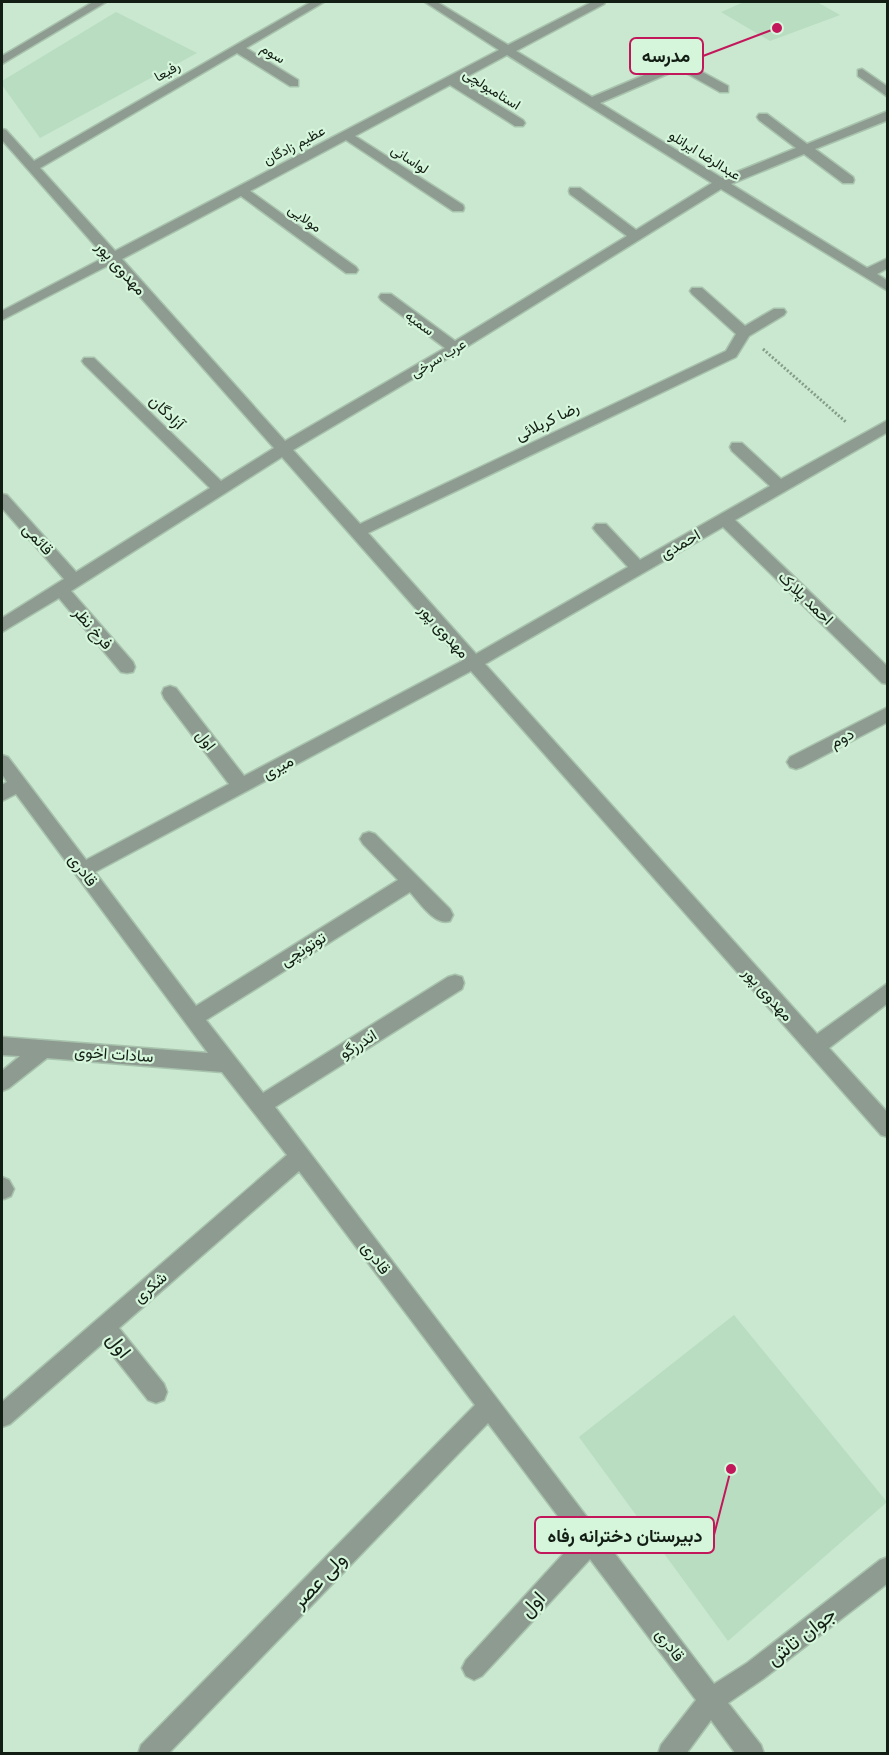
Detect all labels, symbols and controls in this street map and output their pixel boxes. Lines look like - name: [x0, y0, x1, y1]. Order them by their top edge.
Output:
- callout: مدرسه: [630, 38, 703, 74]
- street label: سوم: [257, 39, 289, 67]
- text: مدرسه: [642, 44, 691, 68]
- street label: رفیعا: [151, 56, 183, 86]
- street label: استامبولچی: [459, 64, 524, 115]
- street label: عظیم زادگان: [260, 121, 328, 169]
- street label: عبدالرضا ایرانلو: [666, 126, 744, 184]
- street label: لواسانی: [388, 140, 432, 178]
- street label: مولایی: [285, 200, 325, 236]
- street label: مهدوی پور: [90, 236, 151, 300]
- street label: سمیه: [402, 306, 438, 340]
- street label: عرب سرخی: [407, 334, 469, 382]
- street label: آزادگان: [145, 390, 190, 435]
- street label: رضا کربلائی: [512, 397, 582, 445]
- street label: قائمی: [18, 519, 58, 559]
- street label: احمدی: [656, 524, 704, 564]
- street label: احمد پلارک: [773, 566, 838, 630]
- street label: مهدوی پور: [413, 599, 474, 663]
- street label: فرخ نظر: [67, 601, 117, 654]
- street label: دوم: [826, 723, 858, 753]
- street label: اول: [191, 725, 221, 755]
- street label: میری: [259, 750, 297, 784]
- street label: قادرى: [64, 849, 102, 891]
- street label: توتونچی: [276, 927, 330, 972]
- street label: مهدوی پور: [737, 962, 798, 1026]
- street label: اندرزگو: [335, 1024, 381, 1064]
- street label: سادات اخوی: [74, 1041, 154, 1067]
- street label: قادرى: [357, 1237, 395, 1279]
- street label: شکری: [129, 1267, 171, 1307]
- street label: اول: [101, 1327, 137, 1363]
- callout: دبیرستان دخترانه رفاه: [535, 1517, 714, 1553]
- text: دبیرستان دخترانه رفاه: [547, 1524, 703, 1548]
- street label: ولی عصر: [285, 1546, 352, 1614]
- street label: اول: [514, 1586, 550, 1622]
- street label: جوان تاش: [761, 1601, 841, 1671]
- street label: قادرى: [651, 1624, 689, 1666]

